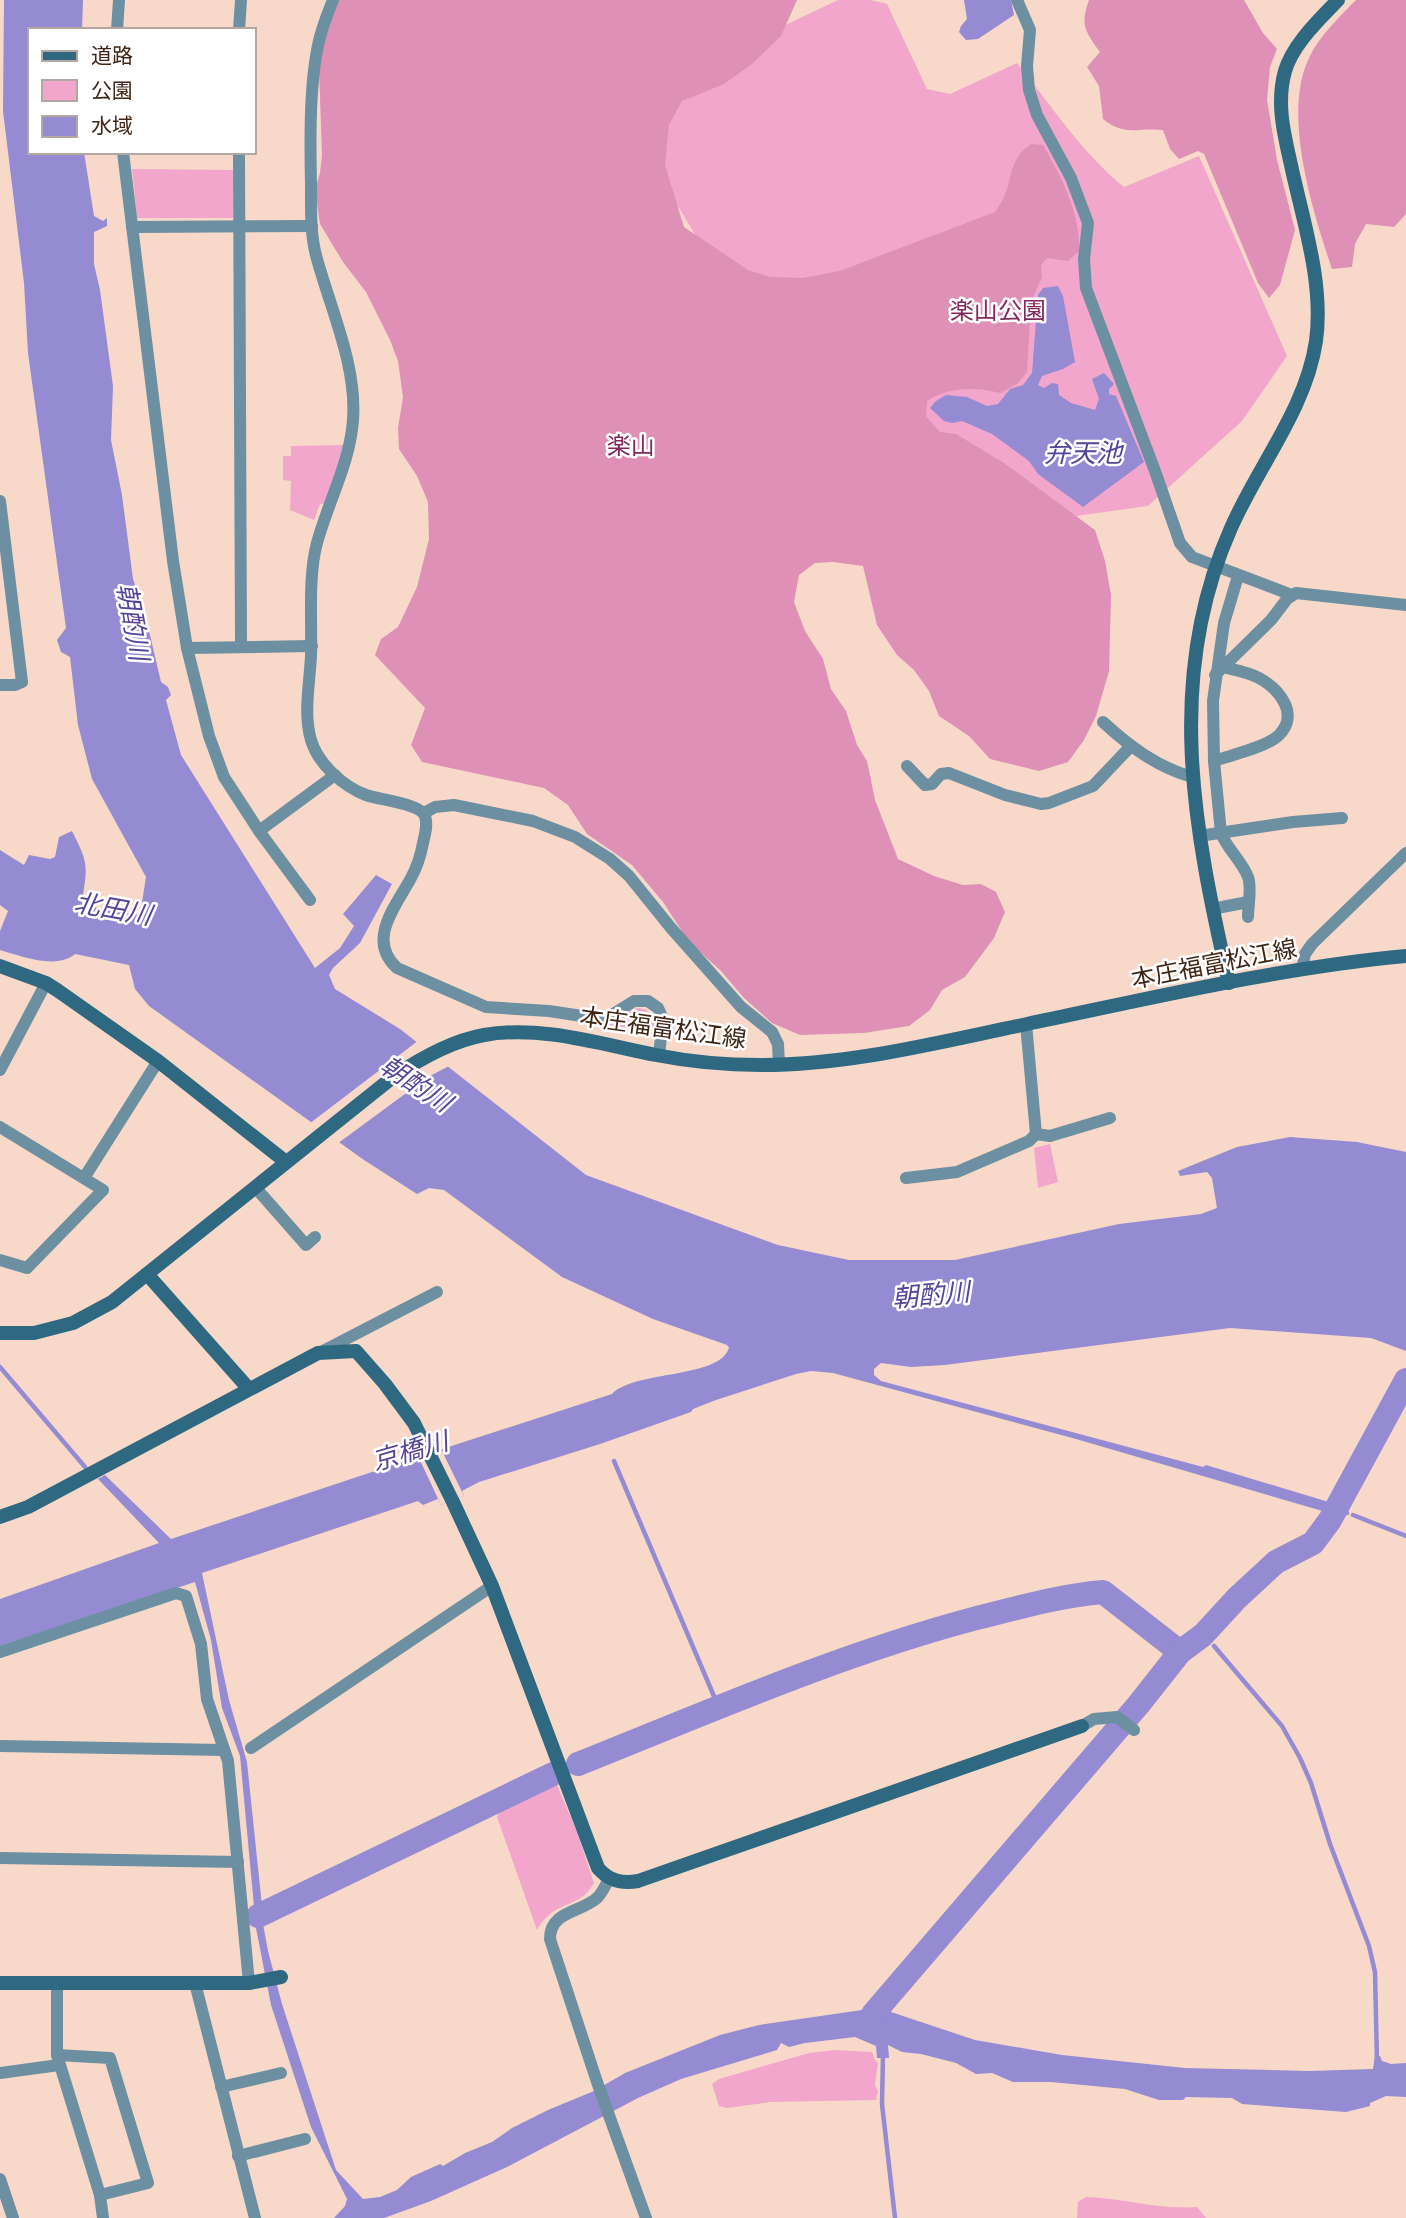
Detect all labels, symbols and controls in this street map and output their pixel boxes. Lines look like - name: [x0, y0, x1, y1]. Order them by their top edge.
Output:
- legend: [28, 28, 256, 154]
- text: 道路: [91, 43, 133, 68]
- text: 公園: [91, 78, 133, 103]
- text: 水域: [91, 113, 133, 138]
- park label: 楽山公園: [950, 296, 1046, 325]
- park label: 楽山: [607, 431, 655, 460]
- water label: 弁天池: [1044, 437, 1125, 468]
- water label: 朝酌川: [111, 581, 156, 666]
- water label: 北田川: [72, 886, 157, 931]
- street label: 本庄福富松江線: [1129, 933, 1299, 994]
- street label: 本庄福富松江線: [578, 1001, 748, 1054]
- water label: 朝酌川: [375, 1049, 460, 1119]
- water label: 朝酌川: [891, 1275, 974, 1313]
- water label: 京橋川: [368, 1424, 455, 1476]

